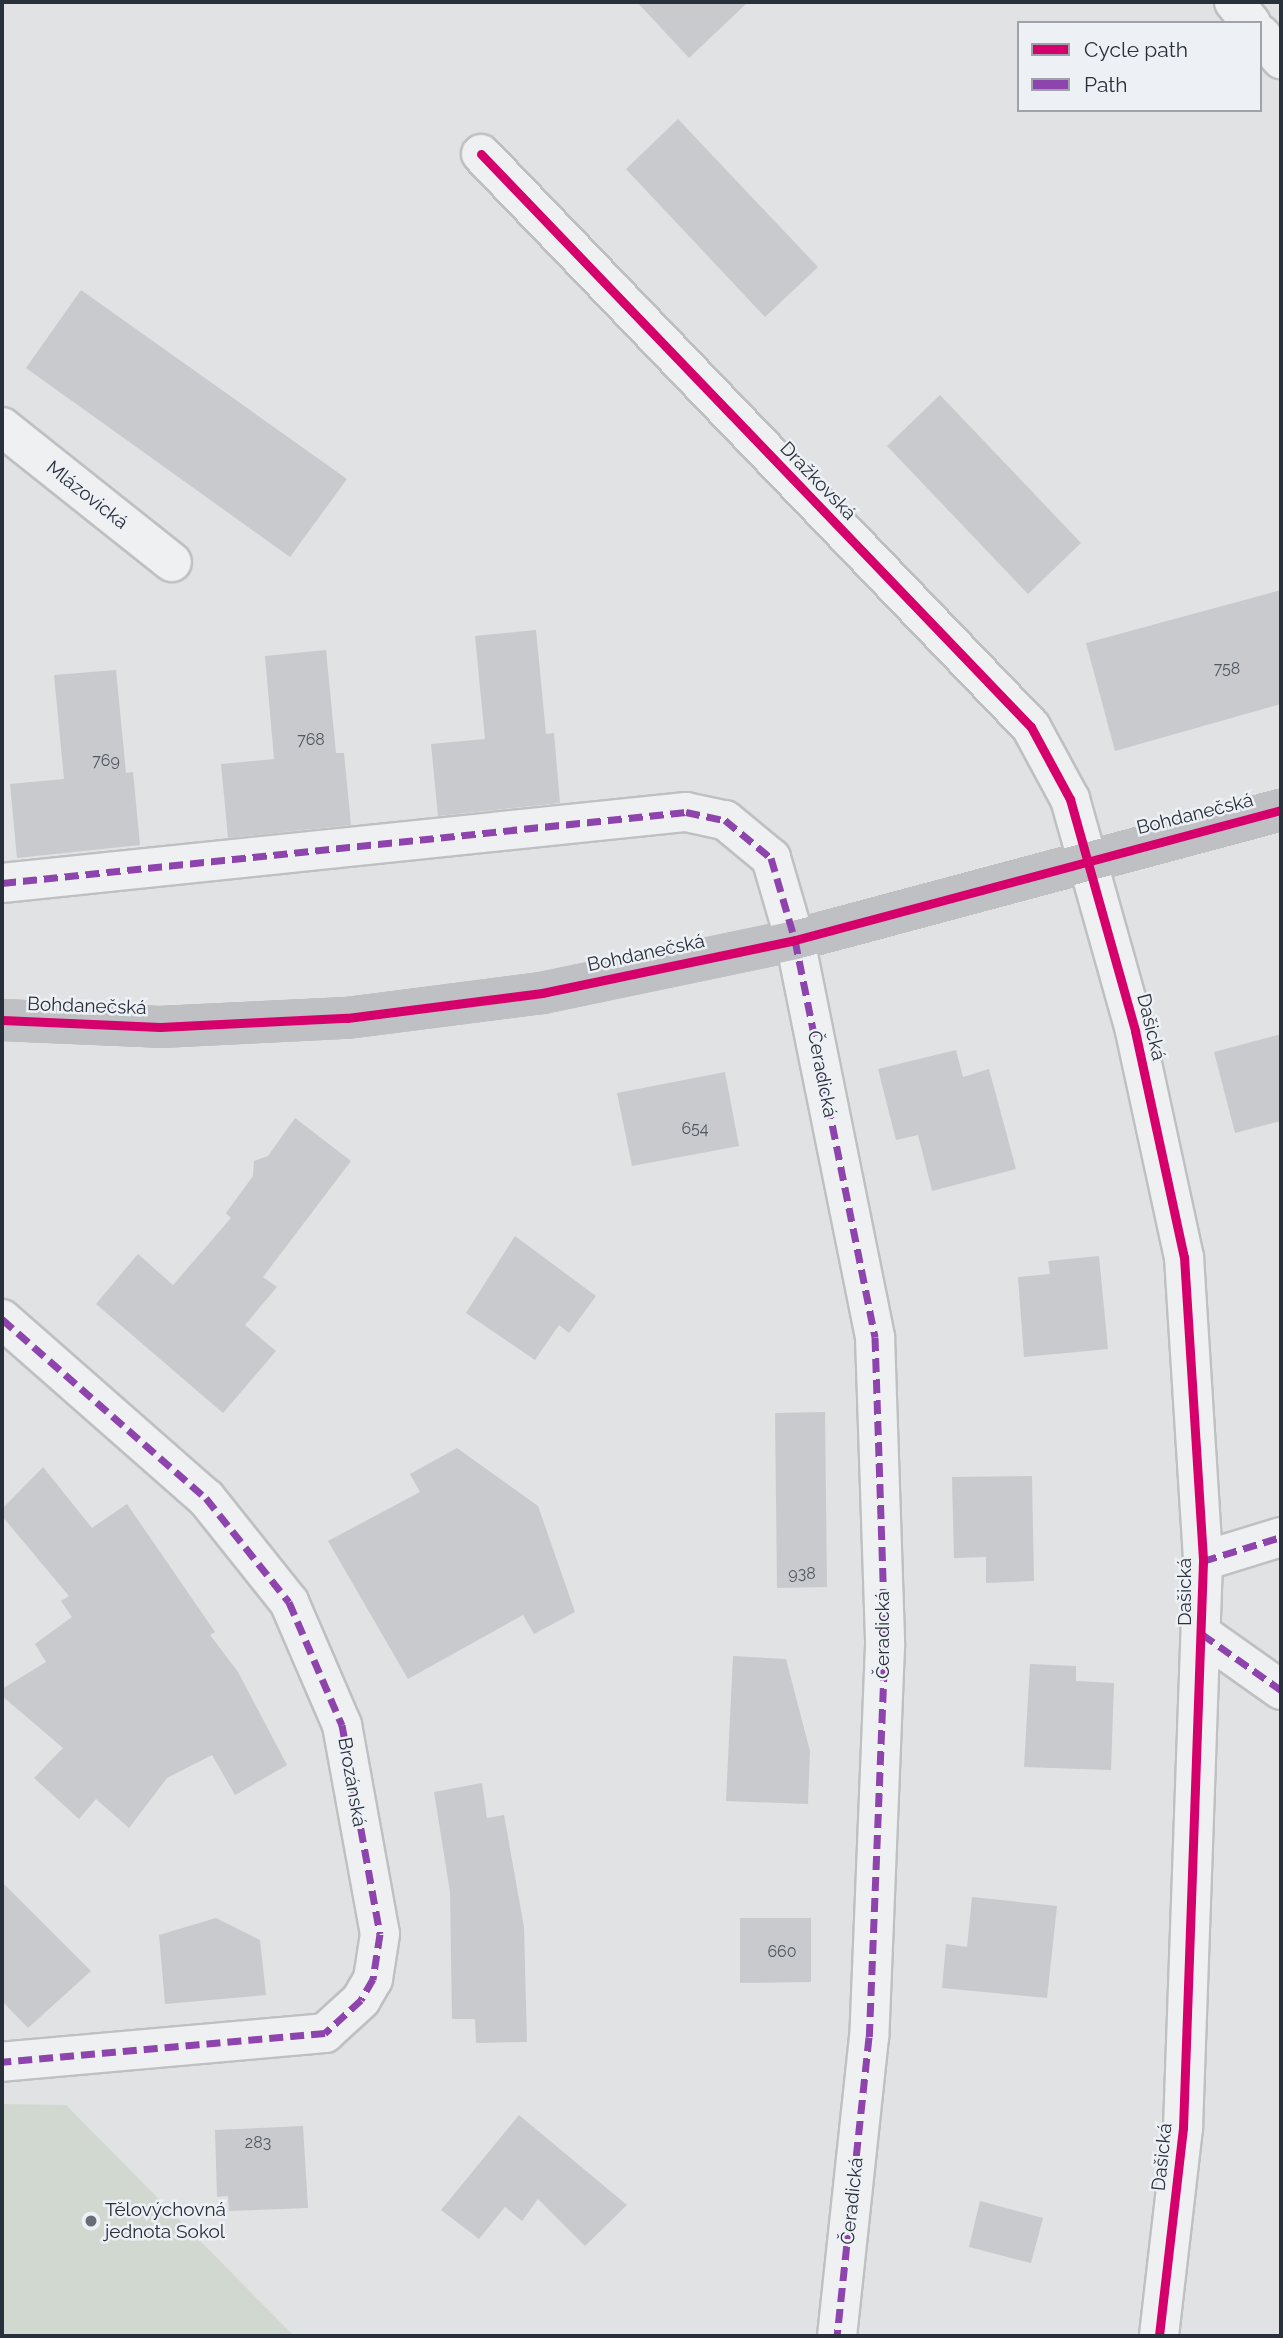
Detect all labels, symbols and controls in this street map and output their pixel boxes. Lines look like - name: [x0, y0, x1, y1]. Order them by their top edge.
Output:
- legend: [1017, 21, 1262, 112]
- text: Cycle path: [1084, 37, 1188, 62]
- text: Path: [1084, 72, 1128, 97]
- street label: Dražkovská: [775, 437, 861, 525]
- street label: Mlázovická: [42, 456, 132, 534]
- house number: 758: [1214, 659, 1240, 679]
- house number: 768: [297, 730, 325, 750]
- house number: 769: [92, 751, 120, 771]
- street label: Bohdanečská: [1134, 788, 1256, 840]
- street label: Bohdanečská: [585, 929, 707, 977]
- street label: Dašická: [1132, 991, 1170, 1063]
- street label: Bohdanečská: [27, 993, 147, 1019]
- street label: Čeradická: [802, 1029, 842, 1119]
- house number: 654: [681, 1119, 709, 1139]
- street label: Dašická: [1174, 1558, 1196, 1626]
- house number: 938: [788, 1564, 816, 1584]
- street label: Čeradická: [872, 1591, 894, 1679]
- street label: Brozánská: [333, 1735, 371, 1829]
- house number: 660: [767, 1942, 797, 1962]
- street label: Dašická: [1147, 2122, 1177, 2192]
- house number: 283: [245, 2133, 271, 2153]
- street label: Čeradická: [836, 2156, 868, 2246]
- place label: Tělovýchovná jednota Sokol: [105, 2199, 226, 2243]
- marker: Tělovýchovná jednota Sokol: [83, 2213, 99, 2229]

